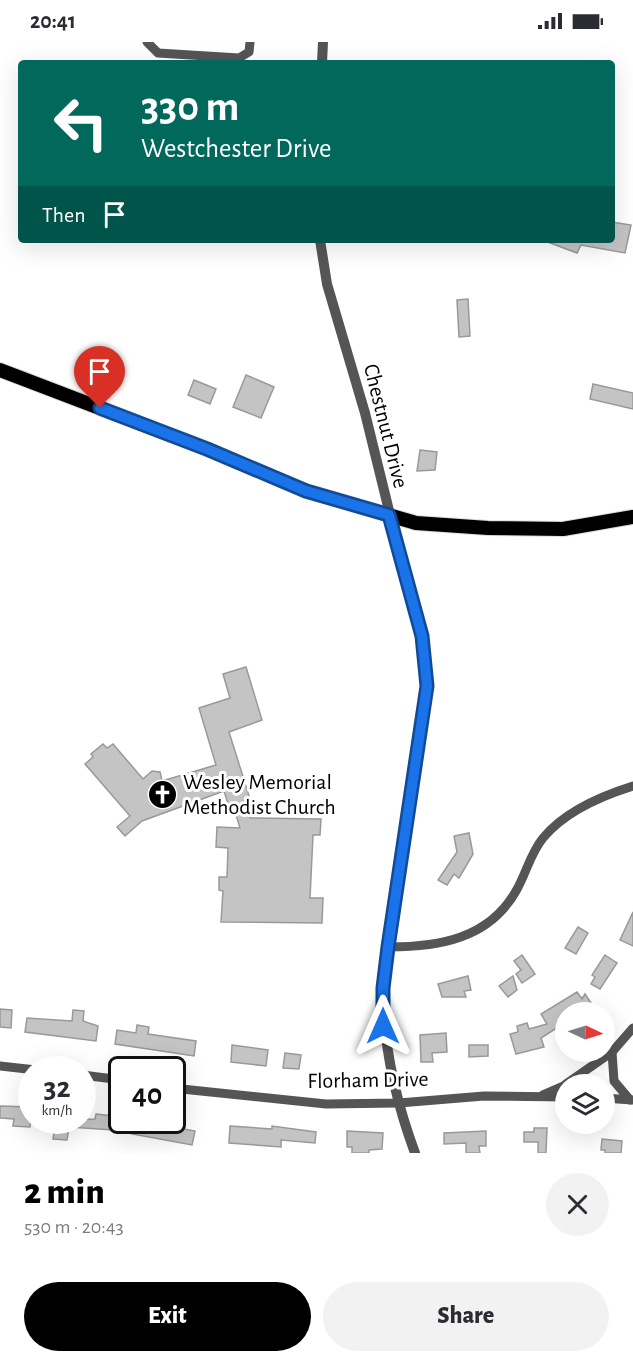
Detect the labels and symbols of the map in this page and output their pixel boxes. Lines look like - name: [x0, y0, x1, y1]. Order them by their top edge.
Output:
- pin: [74, 346, 125, 408]
- street label: Chestnut Drive: [360, 362, 412, 490]
- place label: Wesley Memorial Methodist Church: [183, 771, 336, 818]
- church icon: Wesley Memorial Methodist Church: [146, 779, 178, 811]
- position arrow: [351, 994, 415, 1058]
- north arrow: [555, 1002, 615, 1062]
- speed limit sign: 40: [108, 1056, 186, 1134]
- street label: Florham Drive: [307, 1068, 429, 1092]

